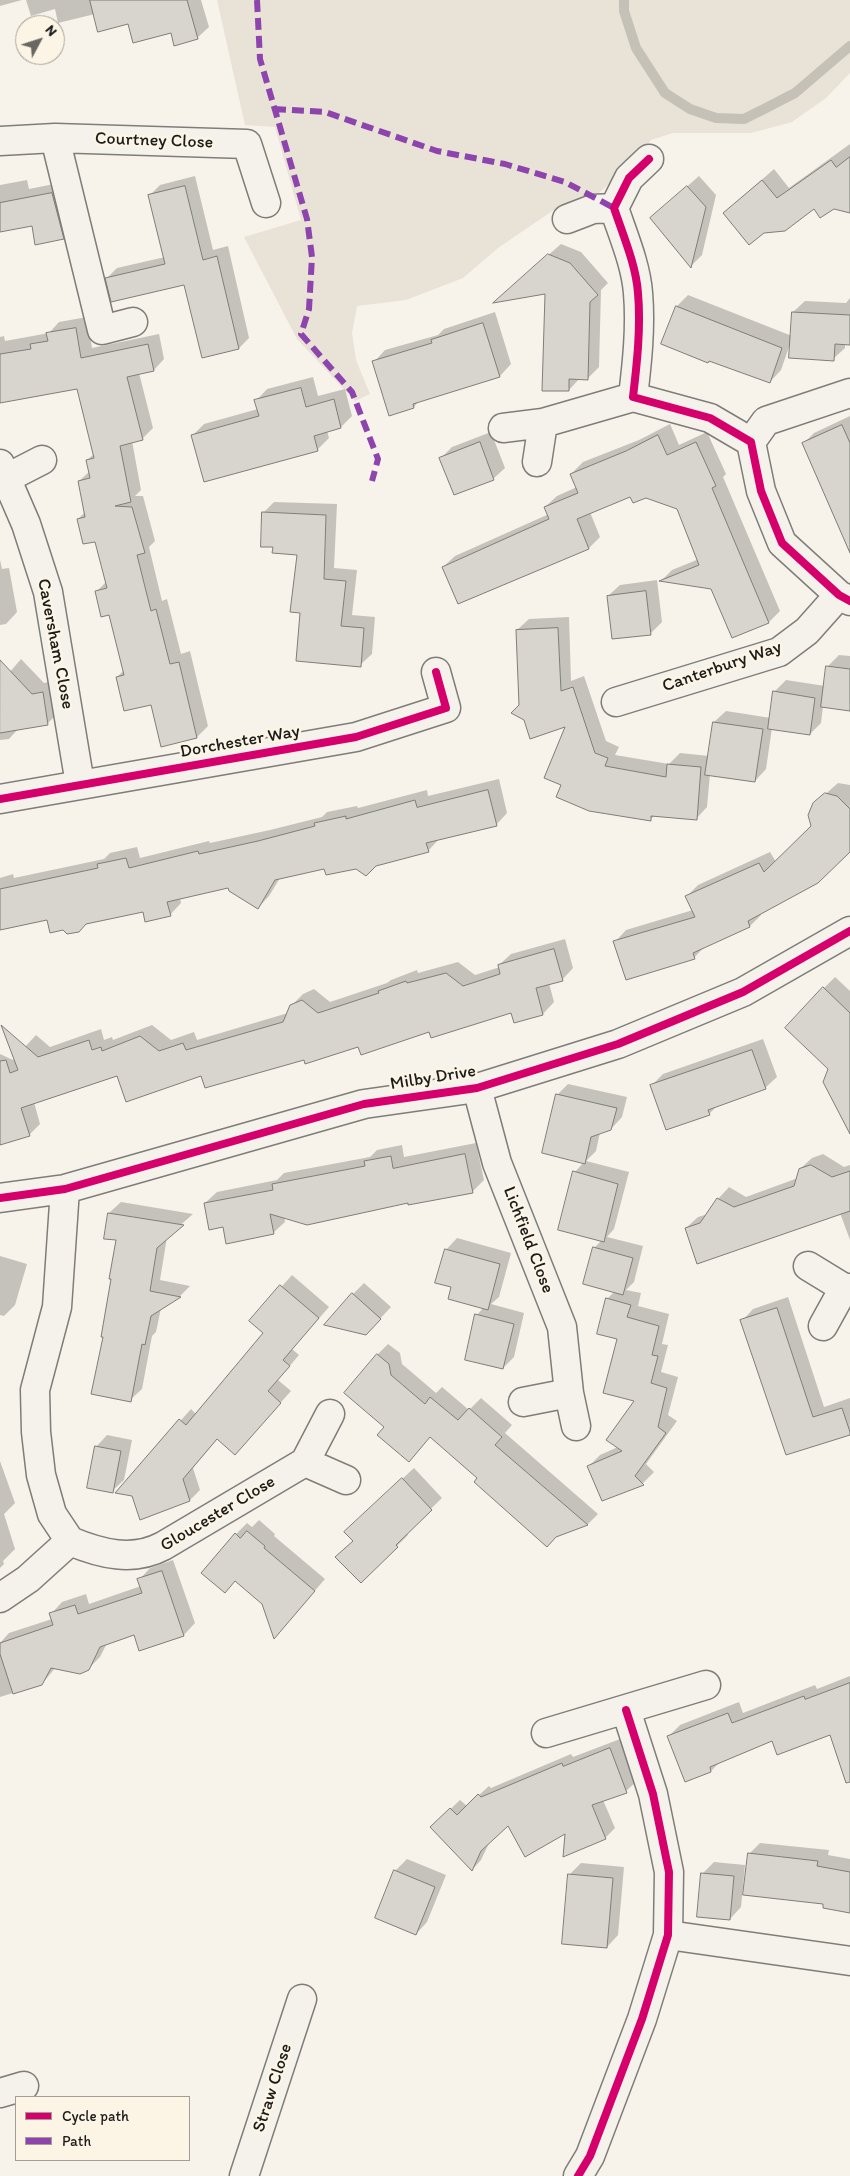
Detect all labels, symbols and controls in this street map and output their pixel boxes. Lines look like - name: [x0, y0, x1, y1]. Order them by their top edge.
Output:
- north arrow: [15, 15, 65, 65]
- text: N: [42, 22, 61, 40]
- street label: Courtney Close: [95, 128, 213, 154]
- street label: Caversham Close: [32, 577, 78, 711]
- street label: Canterbury Way: [660, 636, 784, 698]
- street label: Dorchester Way: [178, 721, 302, 763]
- street label: Milby Drive: [389, 1061, 477, 1095]
- street label: Lichfield Close: [498, 1183, 558, 1297]
- street label: Gloucester Close: [157, 1471, 279, 1557]
- street label: Straw Close: [249, 2041, 297, 2135]
- legend: [15, 2096, 190, 2161]
- text: Cycle path: [62, 2107, 129, 2125]
- text: Path: [62, 2132, 91, 2150]

